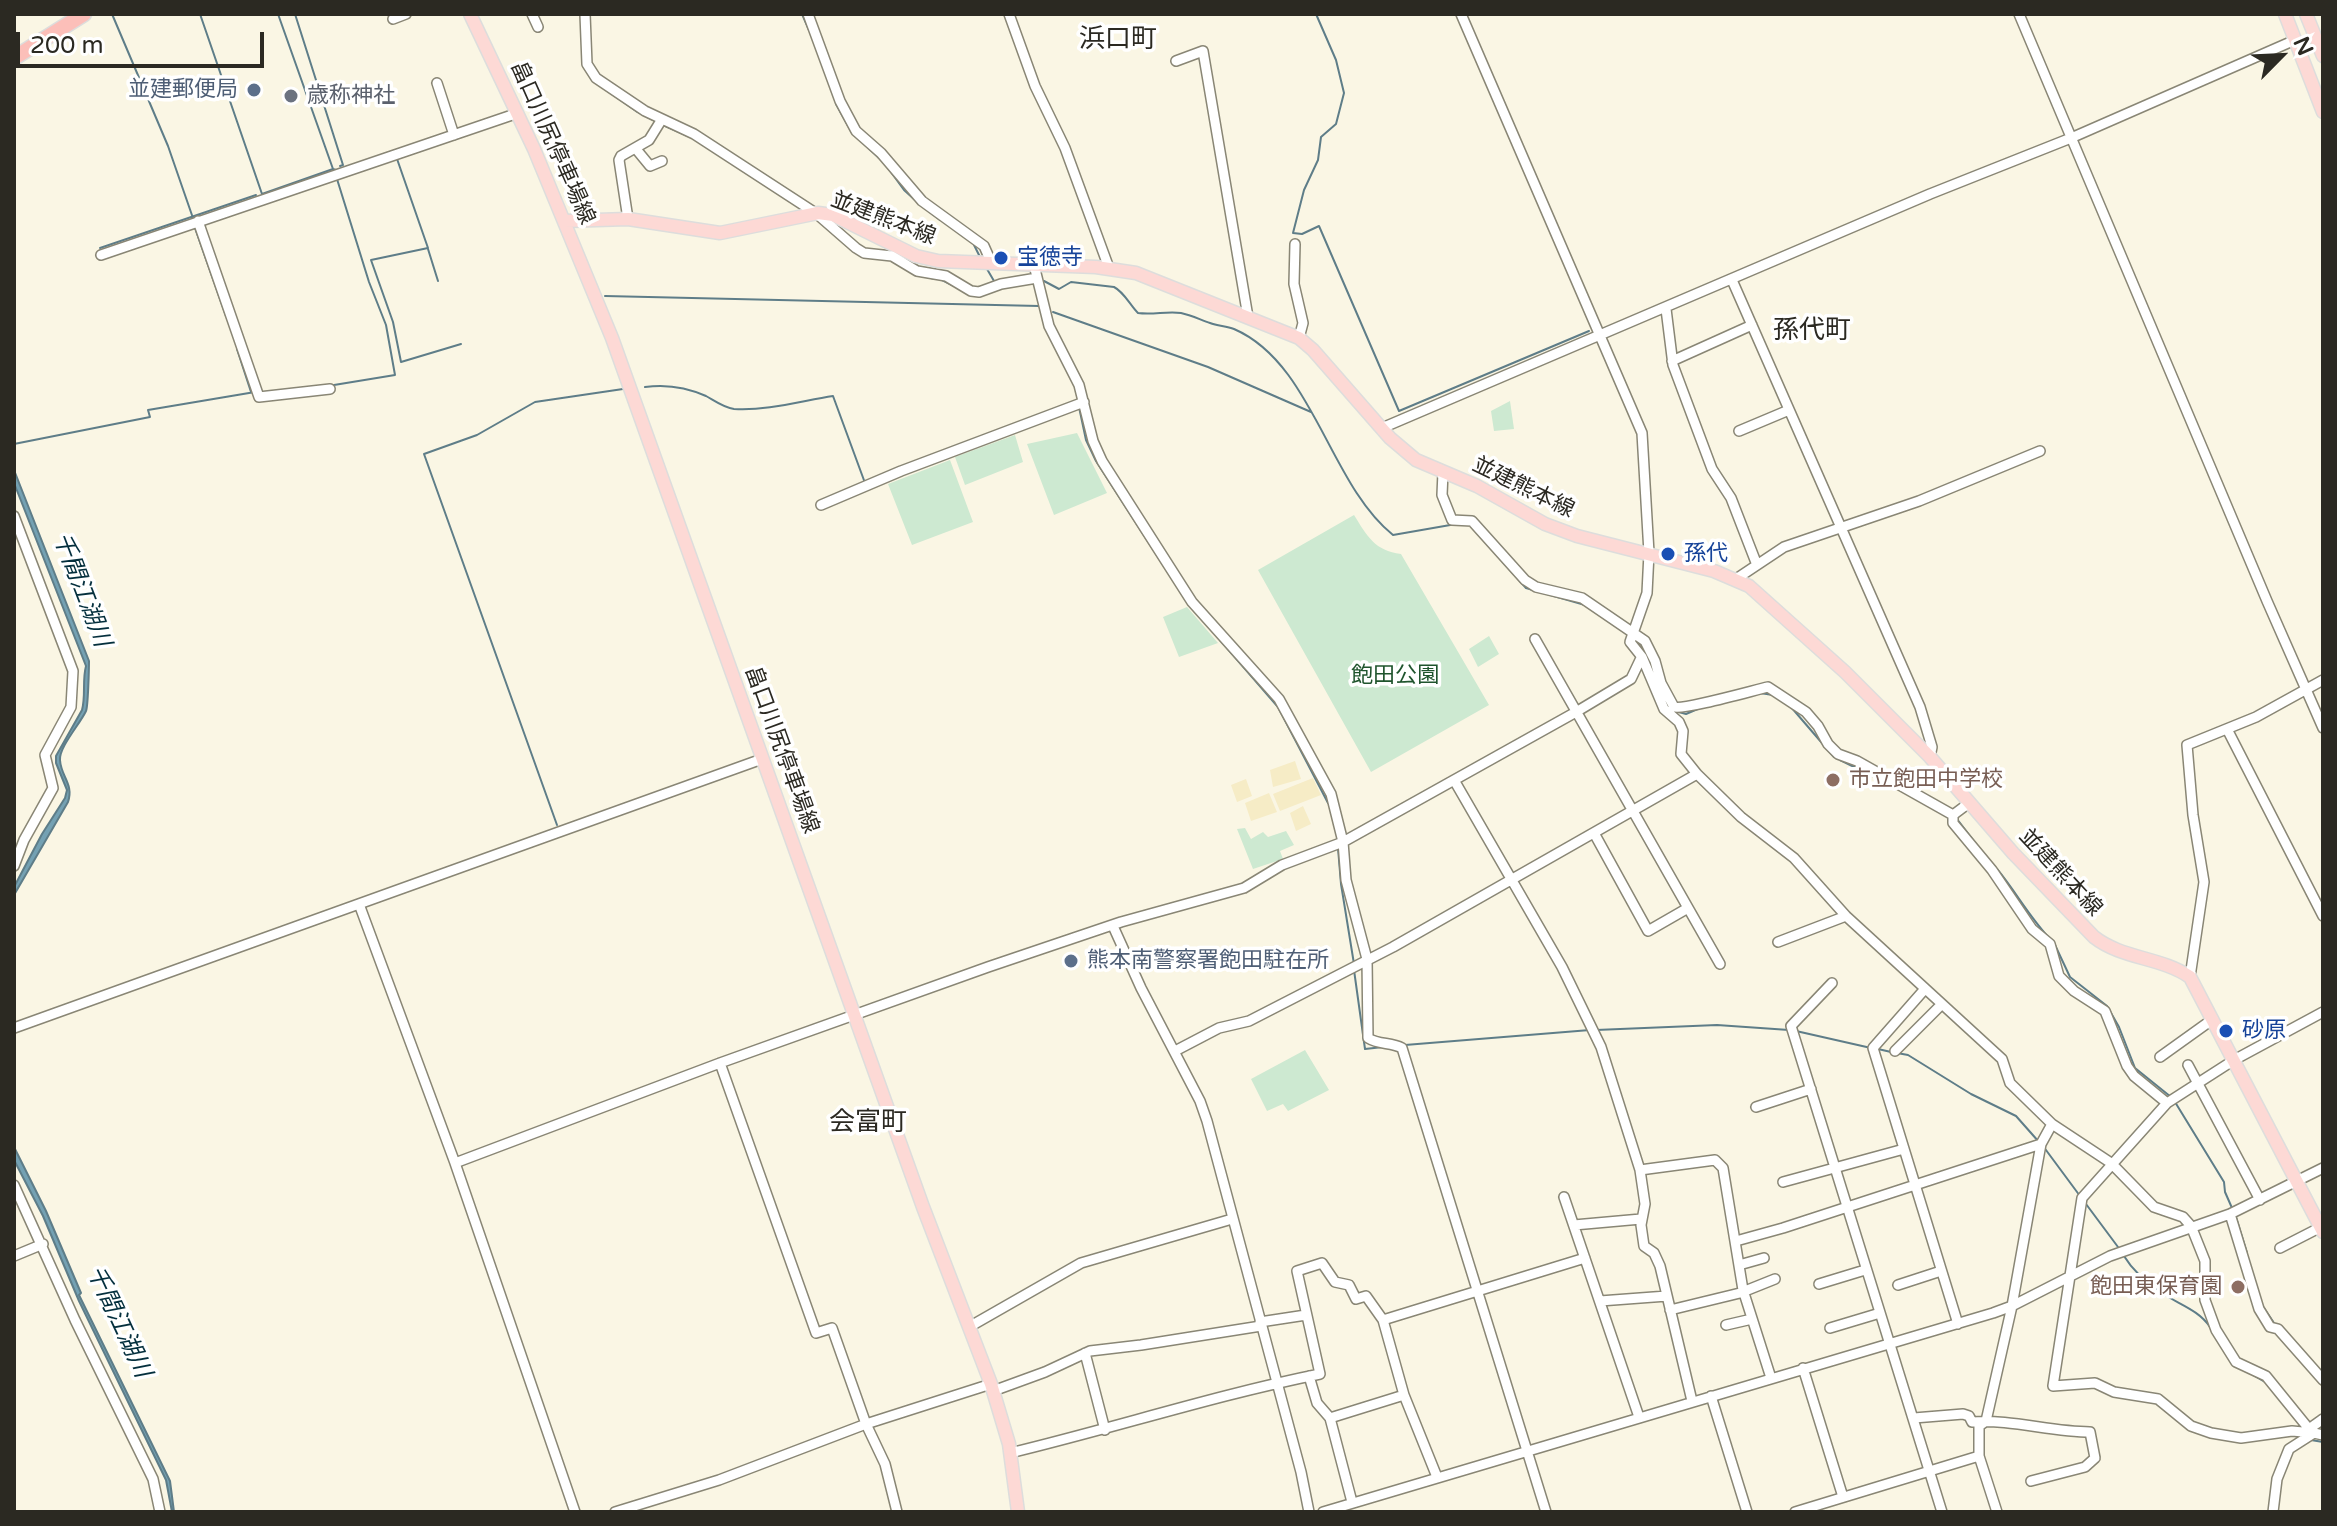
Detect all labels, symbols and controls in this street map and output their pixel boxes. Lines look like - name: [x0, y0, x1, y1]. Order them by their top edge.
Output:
- scale bar: [20, 16, 268, 66]
- north arrow: [2241, 16, 2321, 96]
- district label: 浜口町: [1079, 24, 1157, 56]
- text: 200 m: [30, 31, 104, 60]
- text: N: [2287, 33, 2318, 60]
- street label: 畠口川尻停車場線: [504, 57, 600, 229]
- place label: 並建郵便局: [128, 77, 238, 103]
- marker: 並建郵便局: [245, 81, 263, 99]
- place label: 歳称神社: [307, 83, 395, 109]
- marker: 歳称神社: [282, 87, 300, 105]
- street label: 並建熊本線: [827, 187, 939, 251]
- place label: 宝徳寺: [1017, 245, 1083, 271]
- marker: 宝徳寺: [992, 249, 1010, 267]
- district label: 孫代町: [1773, 315, 1851, 347]
- street label: 並建熊本線: [1468, 452, 1578, 524]
- water label: 千間江湖川: [46, 529, 116, 651]
- place label: 孫代: [1684, 541, 1728, 567]
- marker: 孫代: [1659, 545, 1677, 563]
- street label: 畠口川尻停車場線: [738, 663, 824, 837]
- park label: 飽田公園: [1351, 663, 1439, 689]
- place label: 市立飽田中学校: [1849, 767, 2003, 793]
- marker: 市立飽田中学校: [1824, 771, 1842, 789]
- street label: 並建熊本線: [2013, 824, 2107, 922]
- place label: 熊本南警察署飽田駐在所: [1087, 948, 1329, 974]
- marker: 熊本南警察署飽田駐在所: [1062, 952, 1080, 970]
- place label: 砂原: [2242, 1018, 2286, 1044]
- marker: 砂原: [2217, 1022, 2235, 1040]
- district label: 会富町: [829, 1107, 907, 1139]
- water label: 千間江湖川: [80, 1262, 156, 1382]
- place label: 飽田東保育園: [2090, 1274, 2222, 1300]
- marker: 飽田東保育園: [2229, 1278, 2247, 1296]

